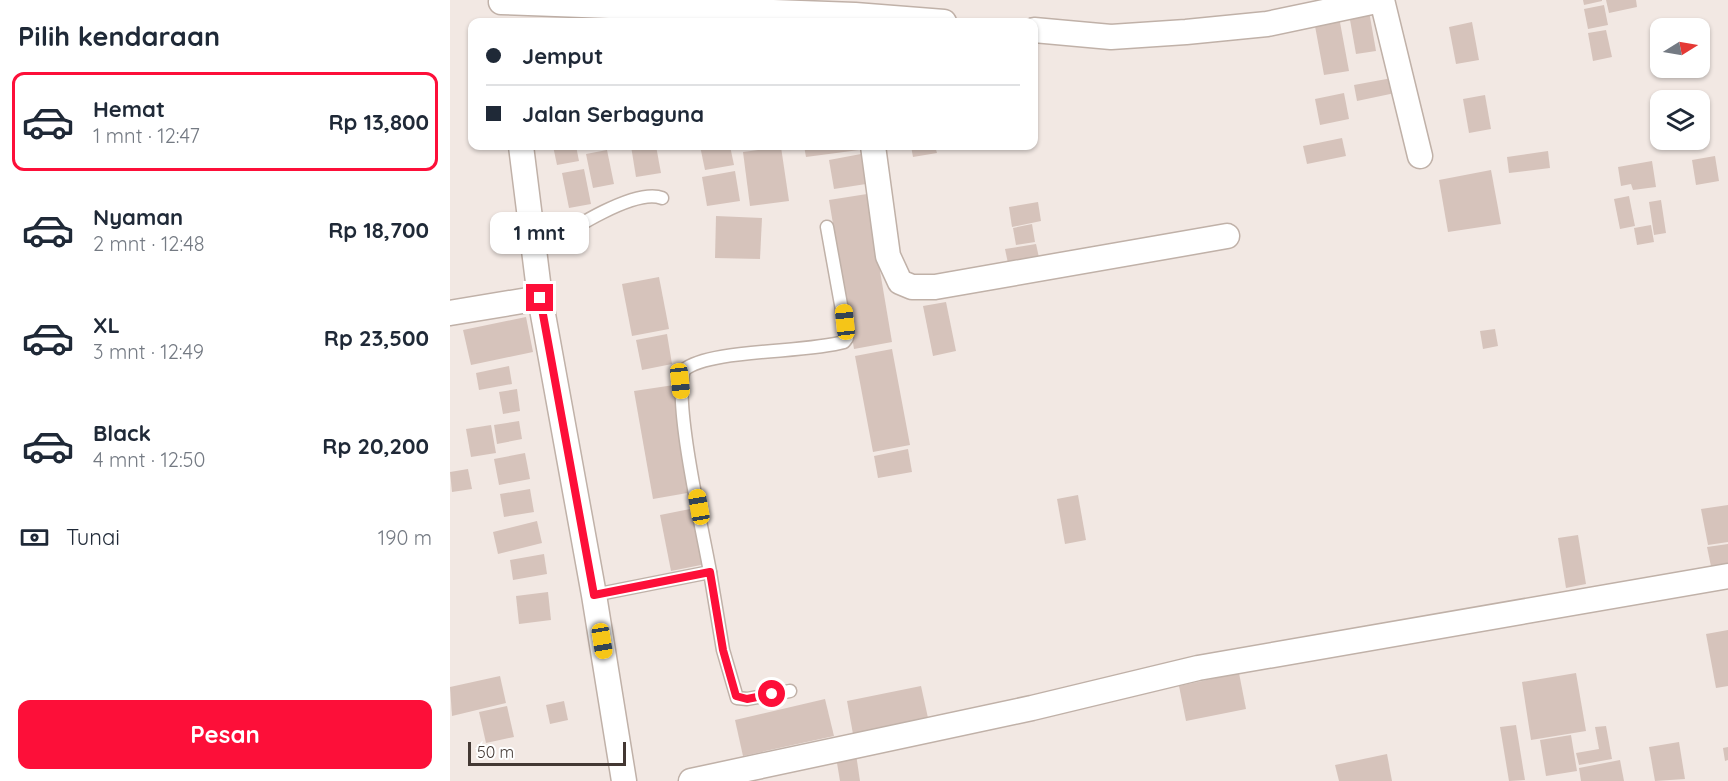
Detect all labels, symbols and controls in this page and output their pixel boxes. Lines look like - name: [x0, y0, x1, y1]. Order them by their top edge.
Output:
- north arrow: [1650, 18, 1710, 78]
- map controls: [1650, 18, 1710, 150]
- text: Pilih kendaraan: [18, 19, 220, 53]
- text: Jemput: [522, 42, 603, 70]
- button: layers: [1650, 90, 1710, 150]
- icon: car: [21, 95, 75, 149]
- text: Hemat: [93, 95, 165, 123]
- text: Jalan Serbaguna: [522, 100, 704, 128]
- text: Rp 13,800: [328, 108, 429, 136]
- text: 1 mnt · 12:47: [93, 123, 200, 148]
- icon: car: [21, 203, 75, 257]
- text: Nyaman: [93, 203, 183, 231]
- callout: 1 mnt: [490, 211, 590, 253]
- text: Rp 18,700: [328, 216, 429, 244]
- text: 1 mnt: [514, 220, 565, 245]
- text: 2 mnt · 12:48: [93, 231, 205, 256]
- route end: [526, 284, 553, 311]
- car: [834, 303, 856, 341]
- icon: car: [21, 311, 75, 365]
- text: XL: [93, 311, 120, 339]
- text: Rp 23,500: [324, 324, 429, 352]
- text: 3 mnt · 12:49: [93, 339, 204, 364]
- car: [669, 362, 691, 400]
- icon: car: [21, 419, 75, 473]
- text: Black: [93, 419, 151, 447]
- text: Rp 20,200: [322, 432, 429, 460]
- text: 4 mnt · 12:50: [93, 447, 205, 472]
- car: [687, 488, 711, 526]
- icon: cash: [18, 521, 51, 554]
- text: Tunai: [66, 523, 120, 551]
- text: 190 m: [378, 525, 432, 550]
- car: [590, 622, 614, 660]
- route start: [758, 680, 785, 707]
- button: Pesan: [18, 700, 432, 769]
- scale bar: [468, 739, 626, 766]
- text: 50 m: [477, 742, 514, 762]

